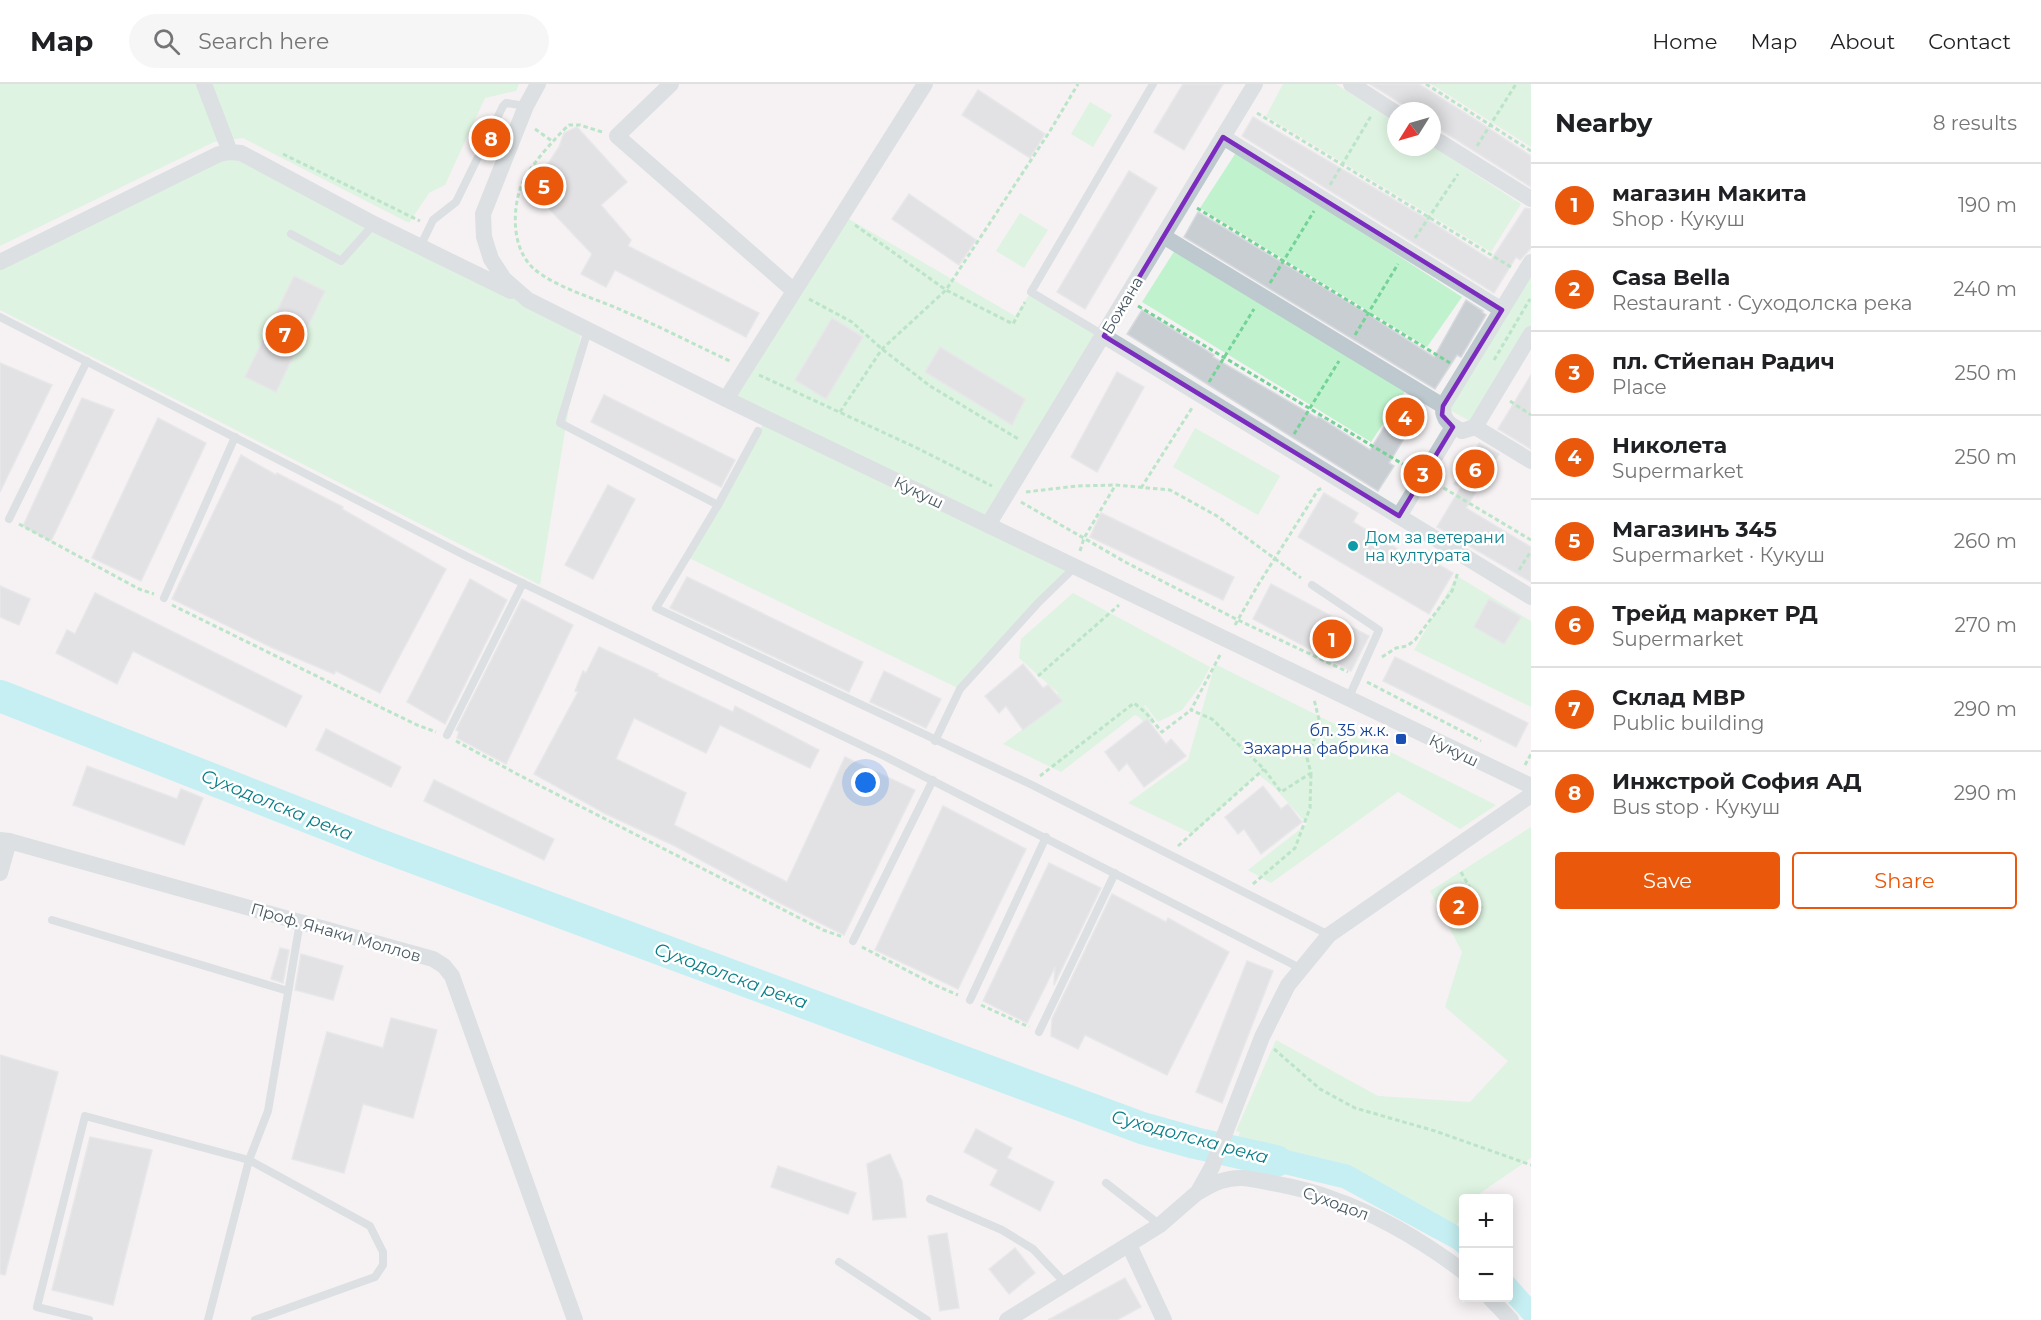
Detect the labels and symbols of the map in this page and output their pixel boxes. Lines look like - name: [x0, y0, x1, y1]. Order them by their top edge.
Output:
- north arrow: [1387, 102, 1441, 156]
- pin: 8: [472, 116, 510, 160]
- pin: 5: [524, 164, 564, 208]
- street label: Божана: [1098, 273, 1147, 338]
- pin: 7: [266, 312, 304, 356]
- pin: 4: [1386, 394, 1424, 440]
- pin: 6: [1456, 446, 1494, 492]
- pin: 3: [1404, 452, 1442, 496]
- street label: Кукуш: [891, 472, 947, 512]
- place label: Дом за ветерани на културата: [1365, 528, 1505, 565]
- marker: Дом за ветерани на културата: [1346, 539, 1360, 553]
- pin: 1: [1312, 616, 1352, 662]
- place label: бл. 35 ж.к. Захарна фабрика: [1244, 721, 1389, 758]
- street label: Кукуш: [1426, 730, 1482, 770]
- marker: бл. 35 ж.к. Захарна фабрика: [1394, 732, 1408, 746]
- water label: Суходолска река: [198, 765, 356, 845]
- your location: [851, 768, 880, 797]
- pin: 2: [1440, 884, 1478, 928]
- street label: Проф. Янаки Моллов: [249, 899, 423, 966]
- water label: Суходолска река: [651, 938, 811, 1014]
- water label: Суходолска река: [1109, 1105, 1271, 1169]
- street label: Суходол: [1300, 1183, 1371, 1224]

